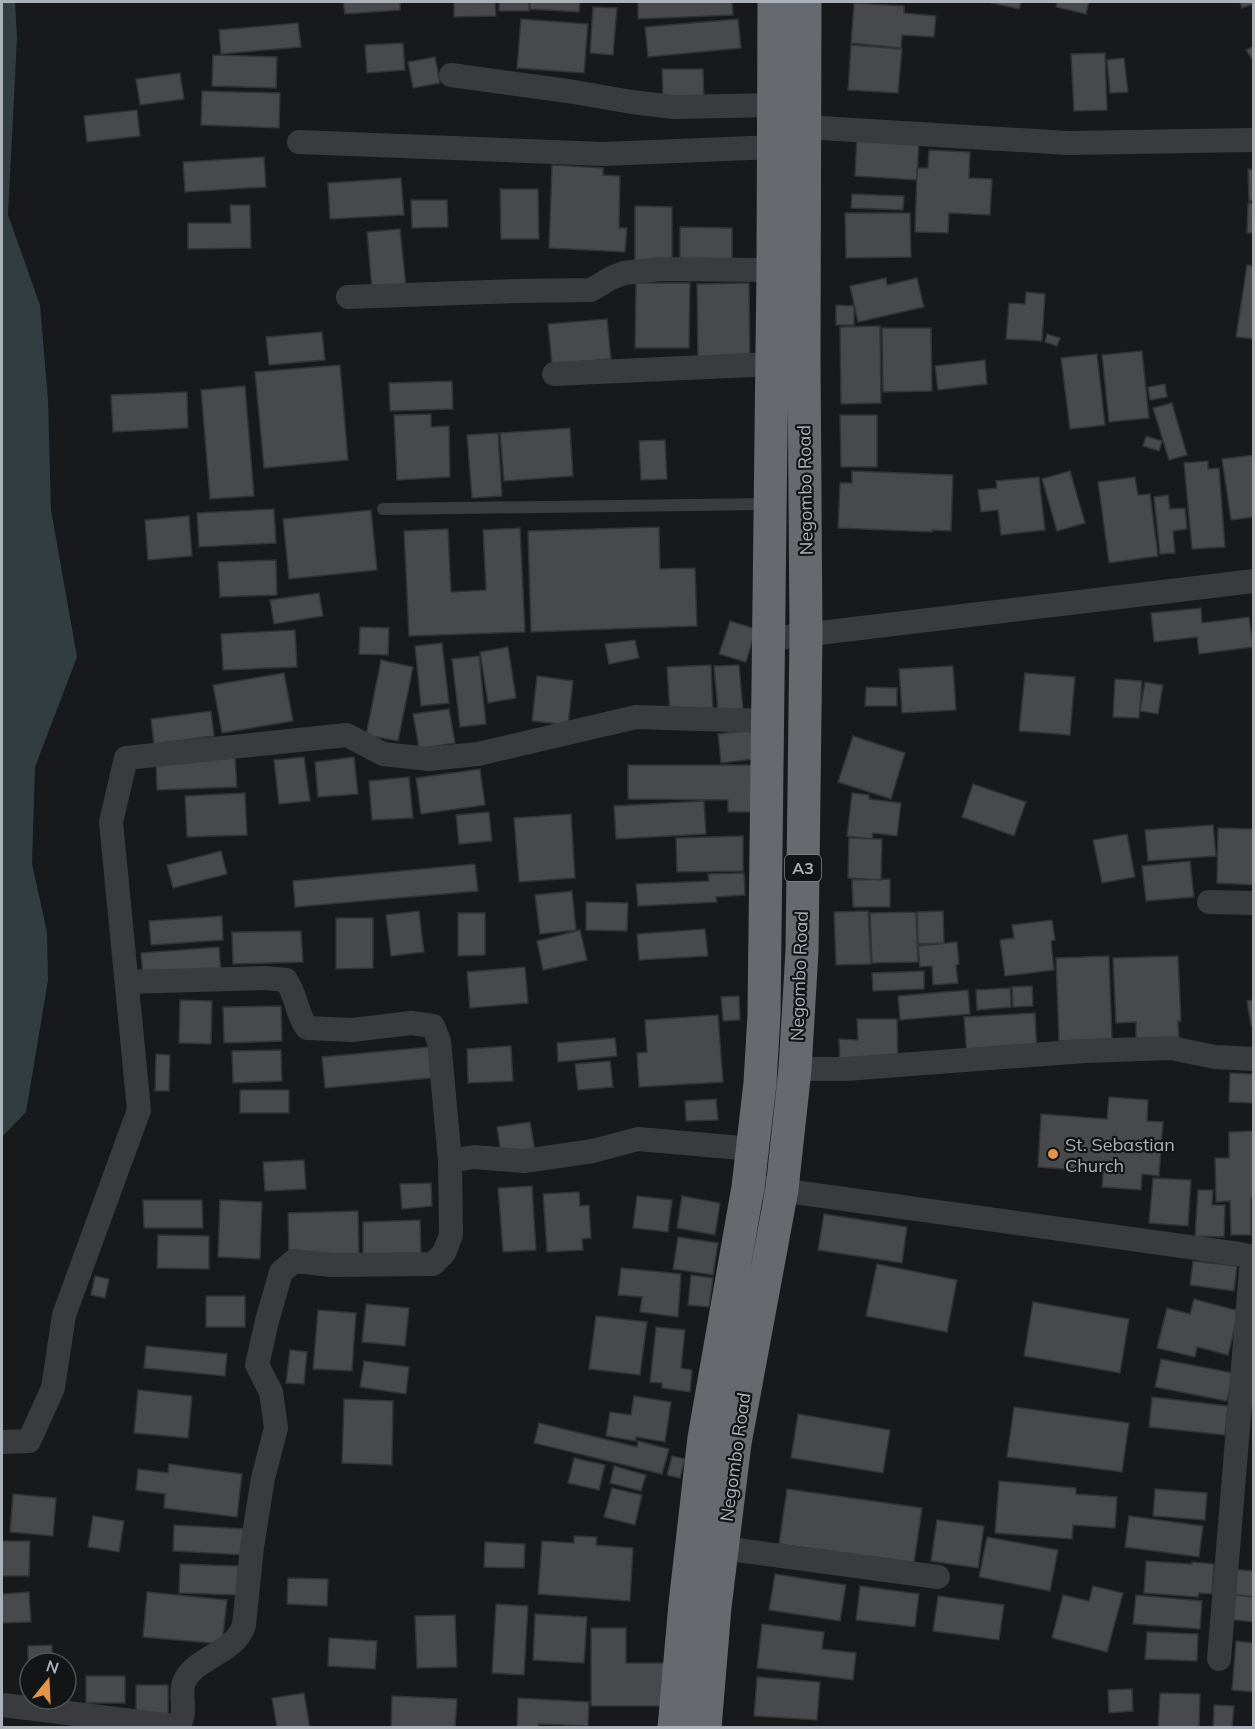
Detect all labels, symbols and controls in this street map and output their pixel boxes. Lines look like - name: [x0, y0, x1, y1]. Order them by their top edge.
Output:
- street label: Negombo Road: [792, 425, 818, 555]
- road number: A3: [785, 855, 821, 881]
- street label: Negombo Road: [785, 911, 813, 1041]
- place label: St. Sebastian Church: [1065, 1133, 1175, 1177]
- marker: St. Sebastian Church: [1046, 1147, 1060, 1161]
- street label: Negombo Road: [715, 1391, 755, 1523]
- north arrow: [18, 1651, 78, 1711]
- text: N: [44, 1655, 61, 1678]

